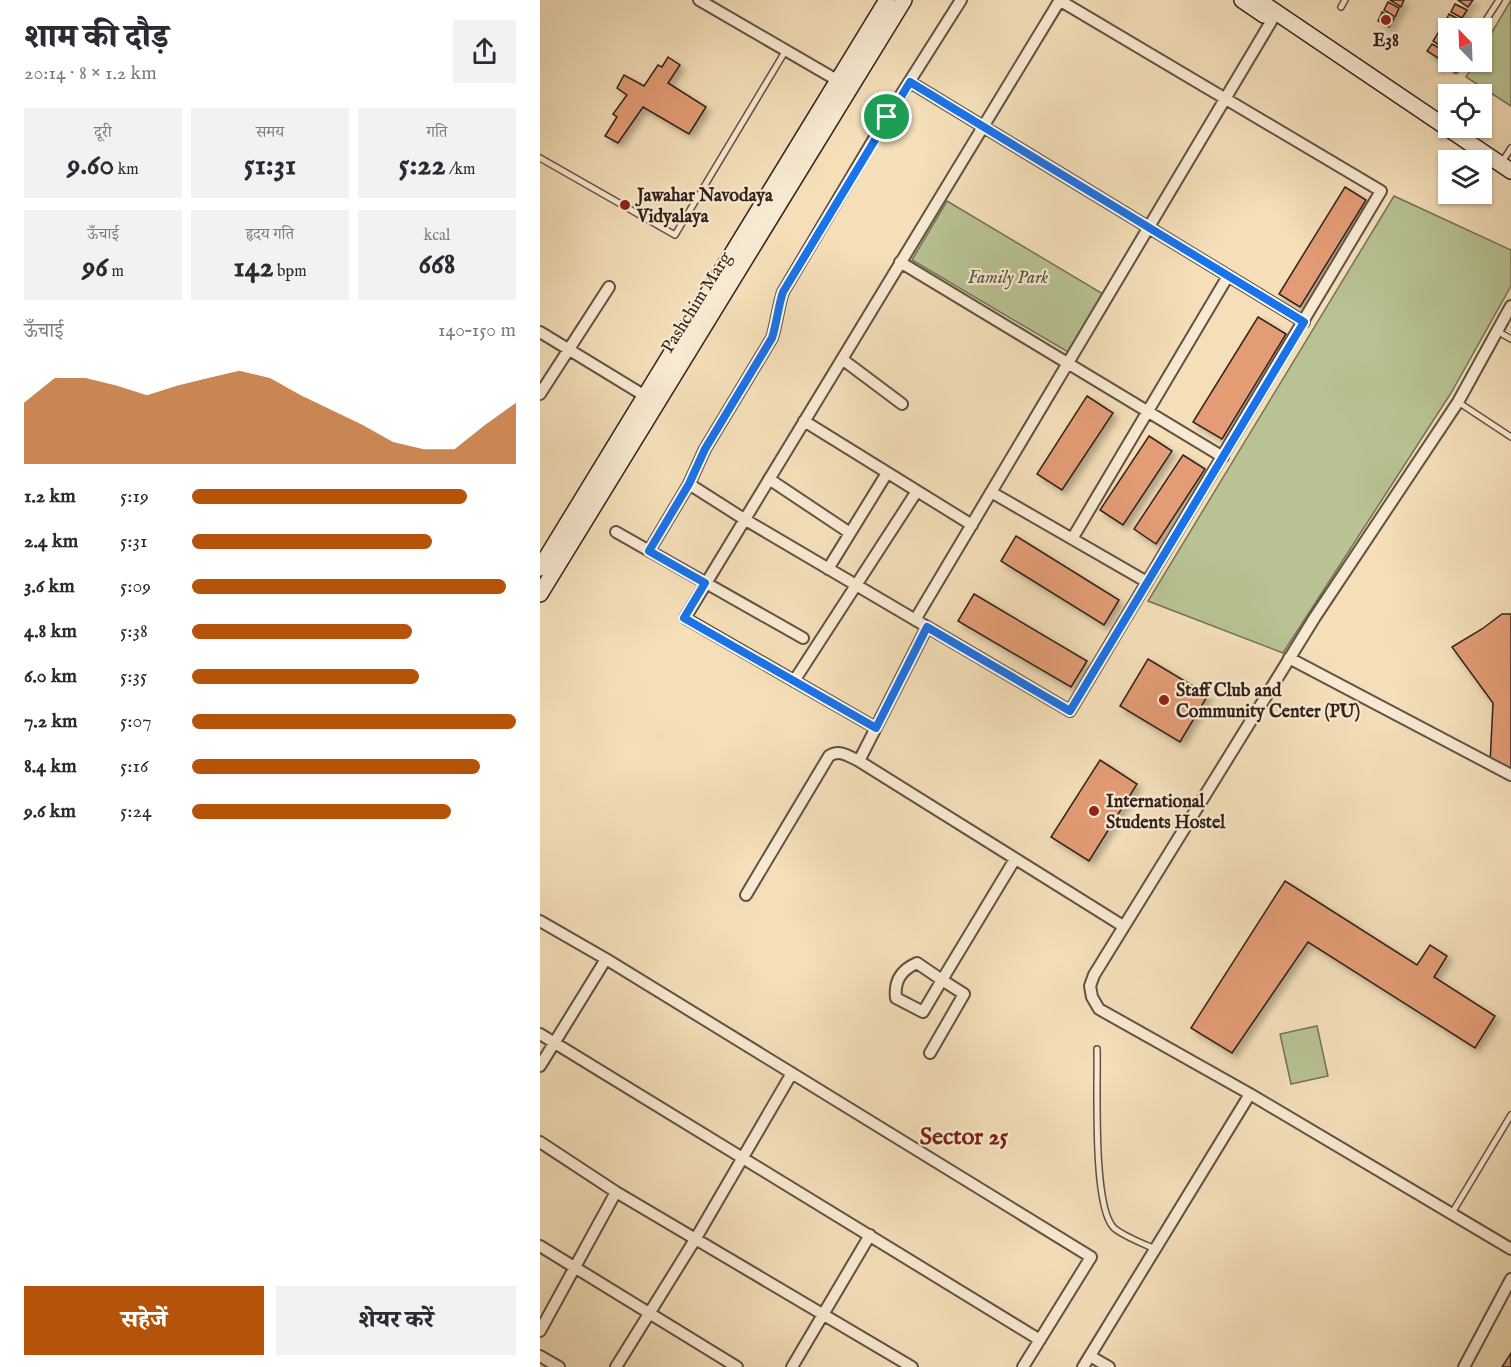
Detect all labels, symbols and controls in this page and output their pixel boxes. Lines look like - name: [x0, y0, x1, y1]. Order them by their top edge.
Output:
- marker: E38: [1379, 13, 1393, 27]
- text: शाम की दौड़: [24, 17, 169, 59]
- north arrow: [1438, 18, 1492, 72]
- map controls: [1438, 18, 1492, 204]
- button: share: [453, 20, 516, 83]
- place label: E38: [1373, 30, 1399, 53]
- text: 20:14 · 8 × 1.2 km: [24, 61, 157, 86]
- button: locate: [1438, 84, 1492, 138]
- pin: [861, 91, 912, 142]
- icon: arrive: [870, 100, 903, 133]
- text: दूरी: [94, 123, 112, 143]
- text: समय: [256, 123, 284, 143]
- text: गति: [427, 123, 447, 143]
- text: 9.60: [67, 147, 114, 185]
- text: 51:31: [244, 147, 296, 185]
- text: 5:22: [399, 147, 446, 185]
- button: layers: [1438, 150, 1492, 204]
- text: km: [114, 160, 139, 180]
- text: /km: [446, 160, 475, 180]
- place label: Jawahar Navodaya Vidyalaya: [635, 185, 774, 229]
- marker: Jawahar Navodaya Vidyalaya: [618, 198, 632, 212]
- text: ऊँचाई: [87, 225, 119, 245]
- text: हृदय गति: [246, 225, 294, 245]
- text: kcal: [424, 226, 450, 246]
- text: 668: [418, 246, 456, 284]
- street label: Pashchim Marg: [657, 248, 738, 358]
- text: 96: [82, 249, 108, 287]
- text: 142: [234, 249, 273, 287]
- text: m: [108, 262, 124, 282]
- text: bpm: [273, 262, 307, 282]
- park label: Family Park: [968, 267, 1048, 290]
- text: 140–150 m: [438, 318, 516, 343]
- text: ऊँचाई: [24, 319, 63, 344]
- text: 1.2 km: [24, 484, 76, 509]
- text: 5:19: [120, 484, 149, 509]
- text: 2.4 km: [24, 529, 78, 554]
- text: 5:31: [120, 529, 147, 554]
- text: 3.6 km: [24, 574, 75, 599]
- text: 5:09: [120, 574, 151, 599]
- text: 4.8 km: [24, 619, 77, 644]
- text: 5:38: [120, 619, 148, 644]
- text: 6.0 km: [24, 664, 77, 689]
- text: 5:35: [120, 664, 147, 689]
- place label: Staff Club and Community Center (PU): [1176, 680, 1360, 724]
- marker: Staff Club and Community Center (PU): [1157, 693, 1171, 707]
- text: 7.2 km: [24, 709, 78, 734]
- text: 5:07: [120, 709, 152, 734]
- text: 8.4 km: [24, 754, 77, 779]
- text: 5:16: [120, 754, 148, 779]
- place label: International Students Hostel: [1106, 791, 1226, 835]
- text: 9.6 km: [24, 799, 76, 824]
- text: 5:24: [120, 799, 152, 824]
- marker: International Students Hostel: [1087, 804, 1101, 818]
- district label: Sector 25: [920, 1122, 1009, 1153]
- button: सहेजें: [24, 1286, 264, 1355]
- button: शेयर करें: [276, 1286, 516, 1355]

